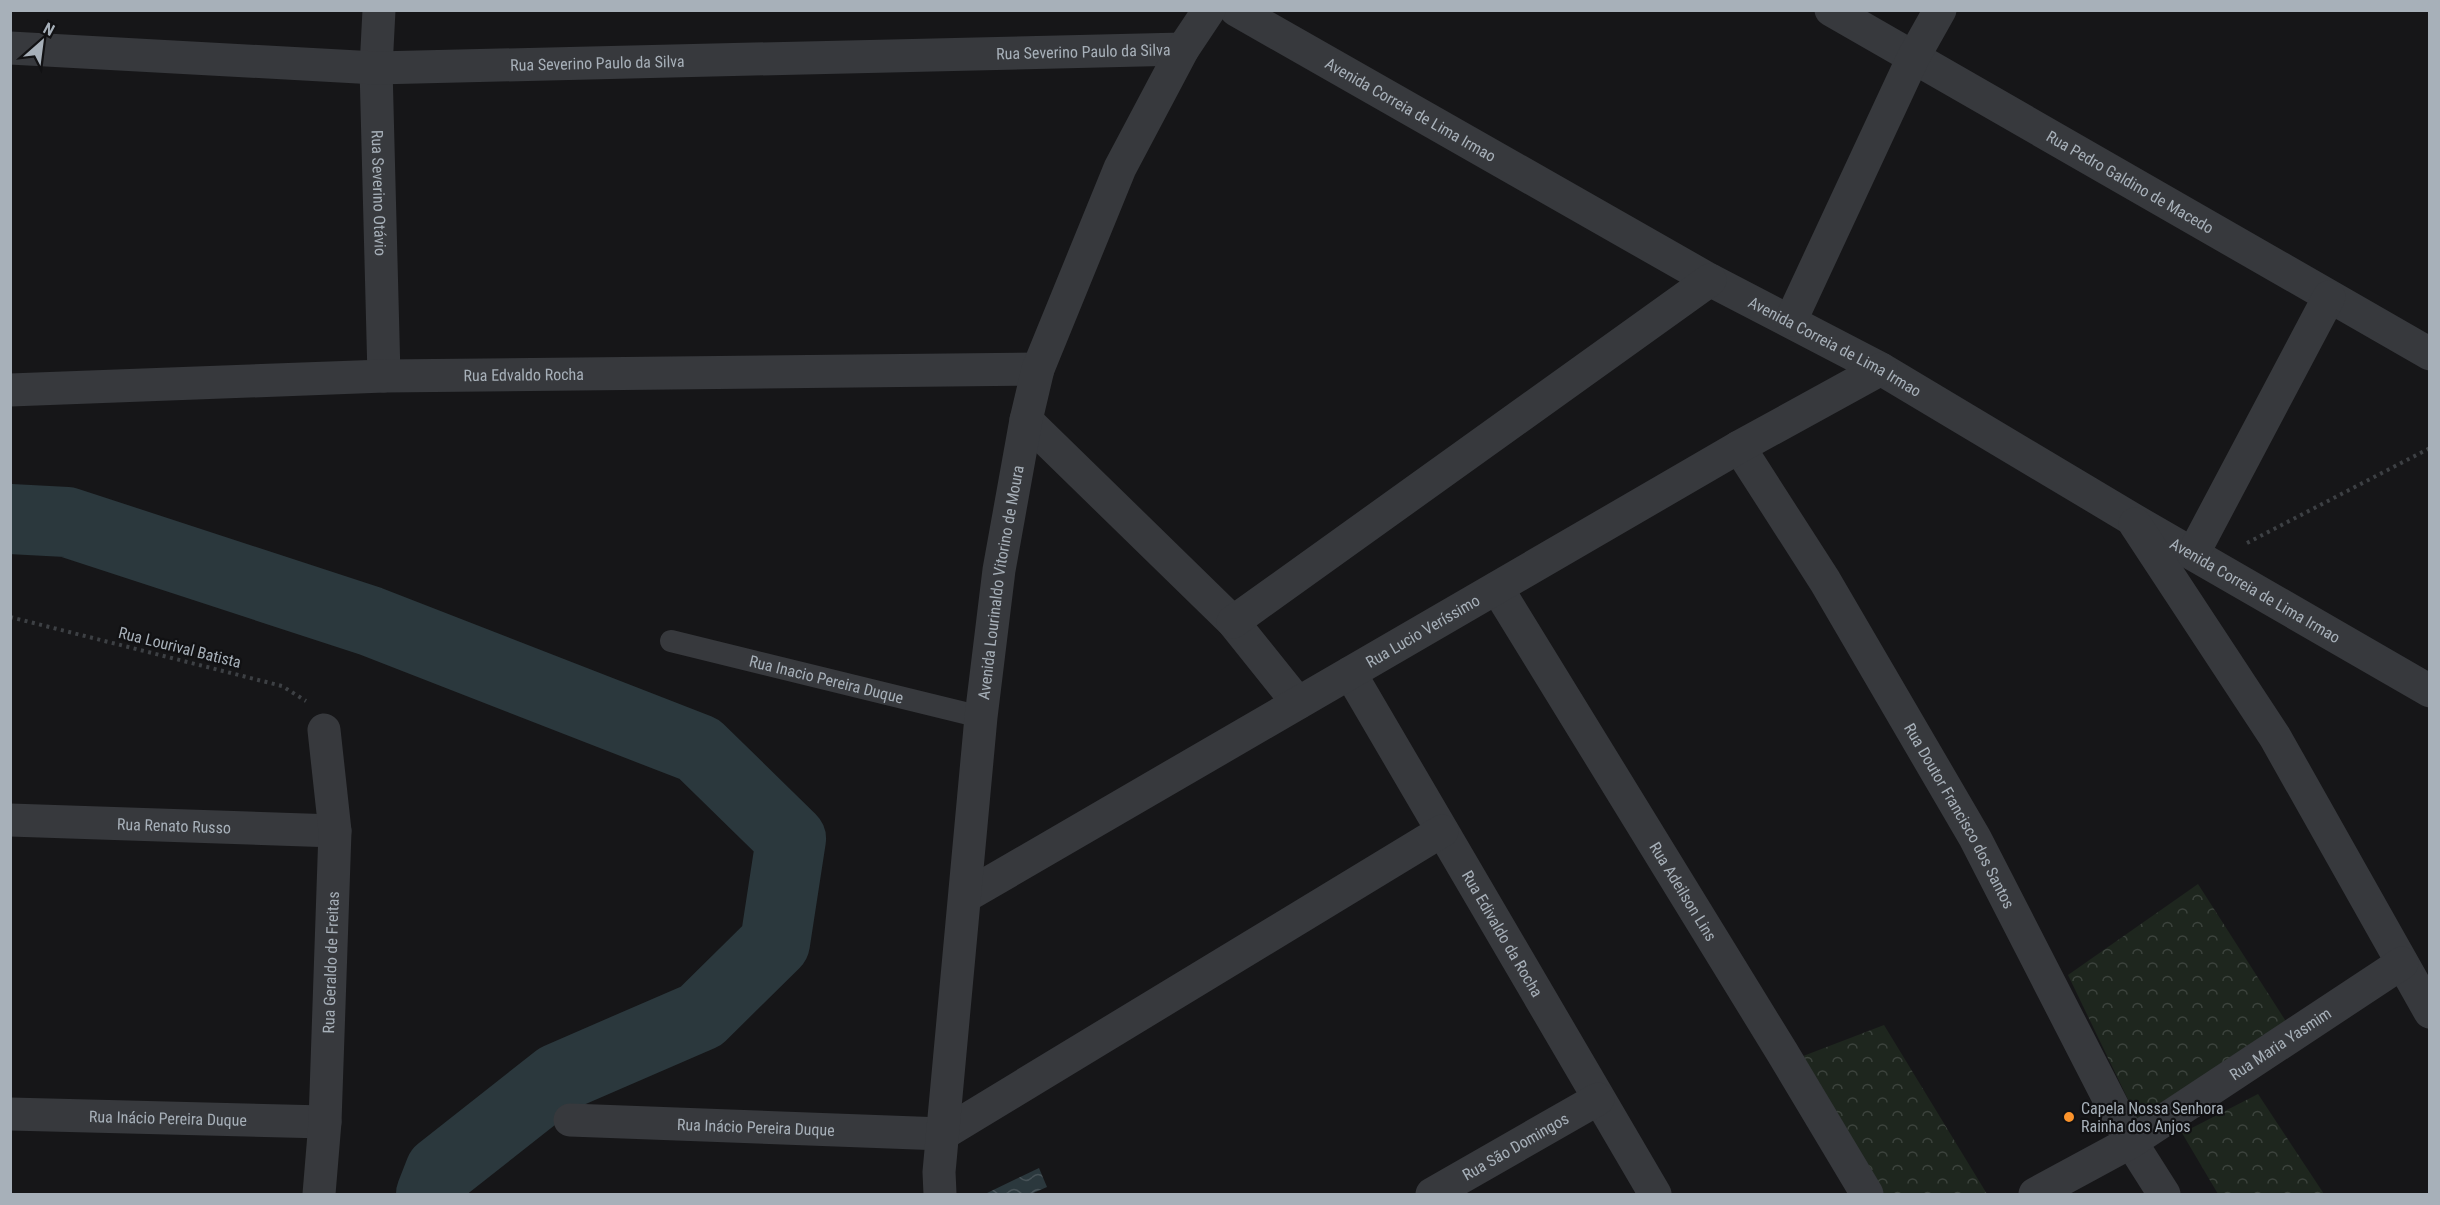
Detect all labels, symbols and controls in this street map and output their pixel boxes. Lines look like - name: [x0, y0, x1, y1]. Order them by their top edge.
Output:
- north arrow: [12, 12, 72, 72]
- text: N: [40, 19, 58, 40]
- street label: Rua Severino Paulo da Silva: [996, 40, 1171, 63]
- street label: Rua Severino Paulo da Silva: [510, 52, 685, 75]
- street label: Avenida Correia de Lima Irmao: [1322, 54, 1499, 166]
- street label: Rua Pedro Galdino de Macedo: [2043, 127, 2217, 238]
- street label: Rua Severino Otávio: [368, 130, 390, 256]
- street label: Avenida Correia de Lima Irmao: [1745, 293, 1925, 401]
- street label: Rua Edvaldo Rocha: [463, 365, 584, 385]
- street label: Avenida Lourinaldo Vitorino de Moura: [974, 464, 1028, 701]
- street label: Avenida Correia de Lima Irmao: [2166, 534, 2344, 647]
- street label: Rua Lucio Veríssimo: [1363, 591, 1483, 672]
- street label: Rua Lourival Batista: [117, 623, 243, 672]
- street label: Rua Inacio Pereira Duque: [747, 652, 905, 708]
- street label: Rua Doutor Francisco dos Santos: [1900, 720, 2019, 912]
- street label: Rua Renato Russo: [117, 815, 231, 837]
- street label: Rua Adeilson Lins: [1645, 839, 1720, 945]
- street label: Rua Edivaldo da Rocha: [1458, 867, 1547, 1001]
- street label: Rua Geraldo de Freitas: [319, 891, 343, 1034]
- street label: Rua Maria Yasmim: [2226, 1003, 2335, 1084]
- place label: Capela Nossa Senhora Rainha dos Anjos: [2081, 1099, 2224, 1136]
- street label: Rua Inácio Pereira Duque: [89, 1107, 247, 1130]
- street label: Rua São Domingos: [1459, 1109, 1572, 1185]
- marker: Capela Nossa Senhora Rainha dos Anjos: [2062, 1110, 2076, 1124]
- street label: Rua Inácio Pereira Duque: [677, 1115, 835, 1140]

